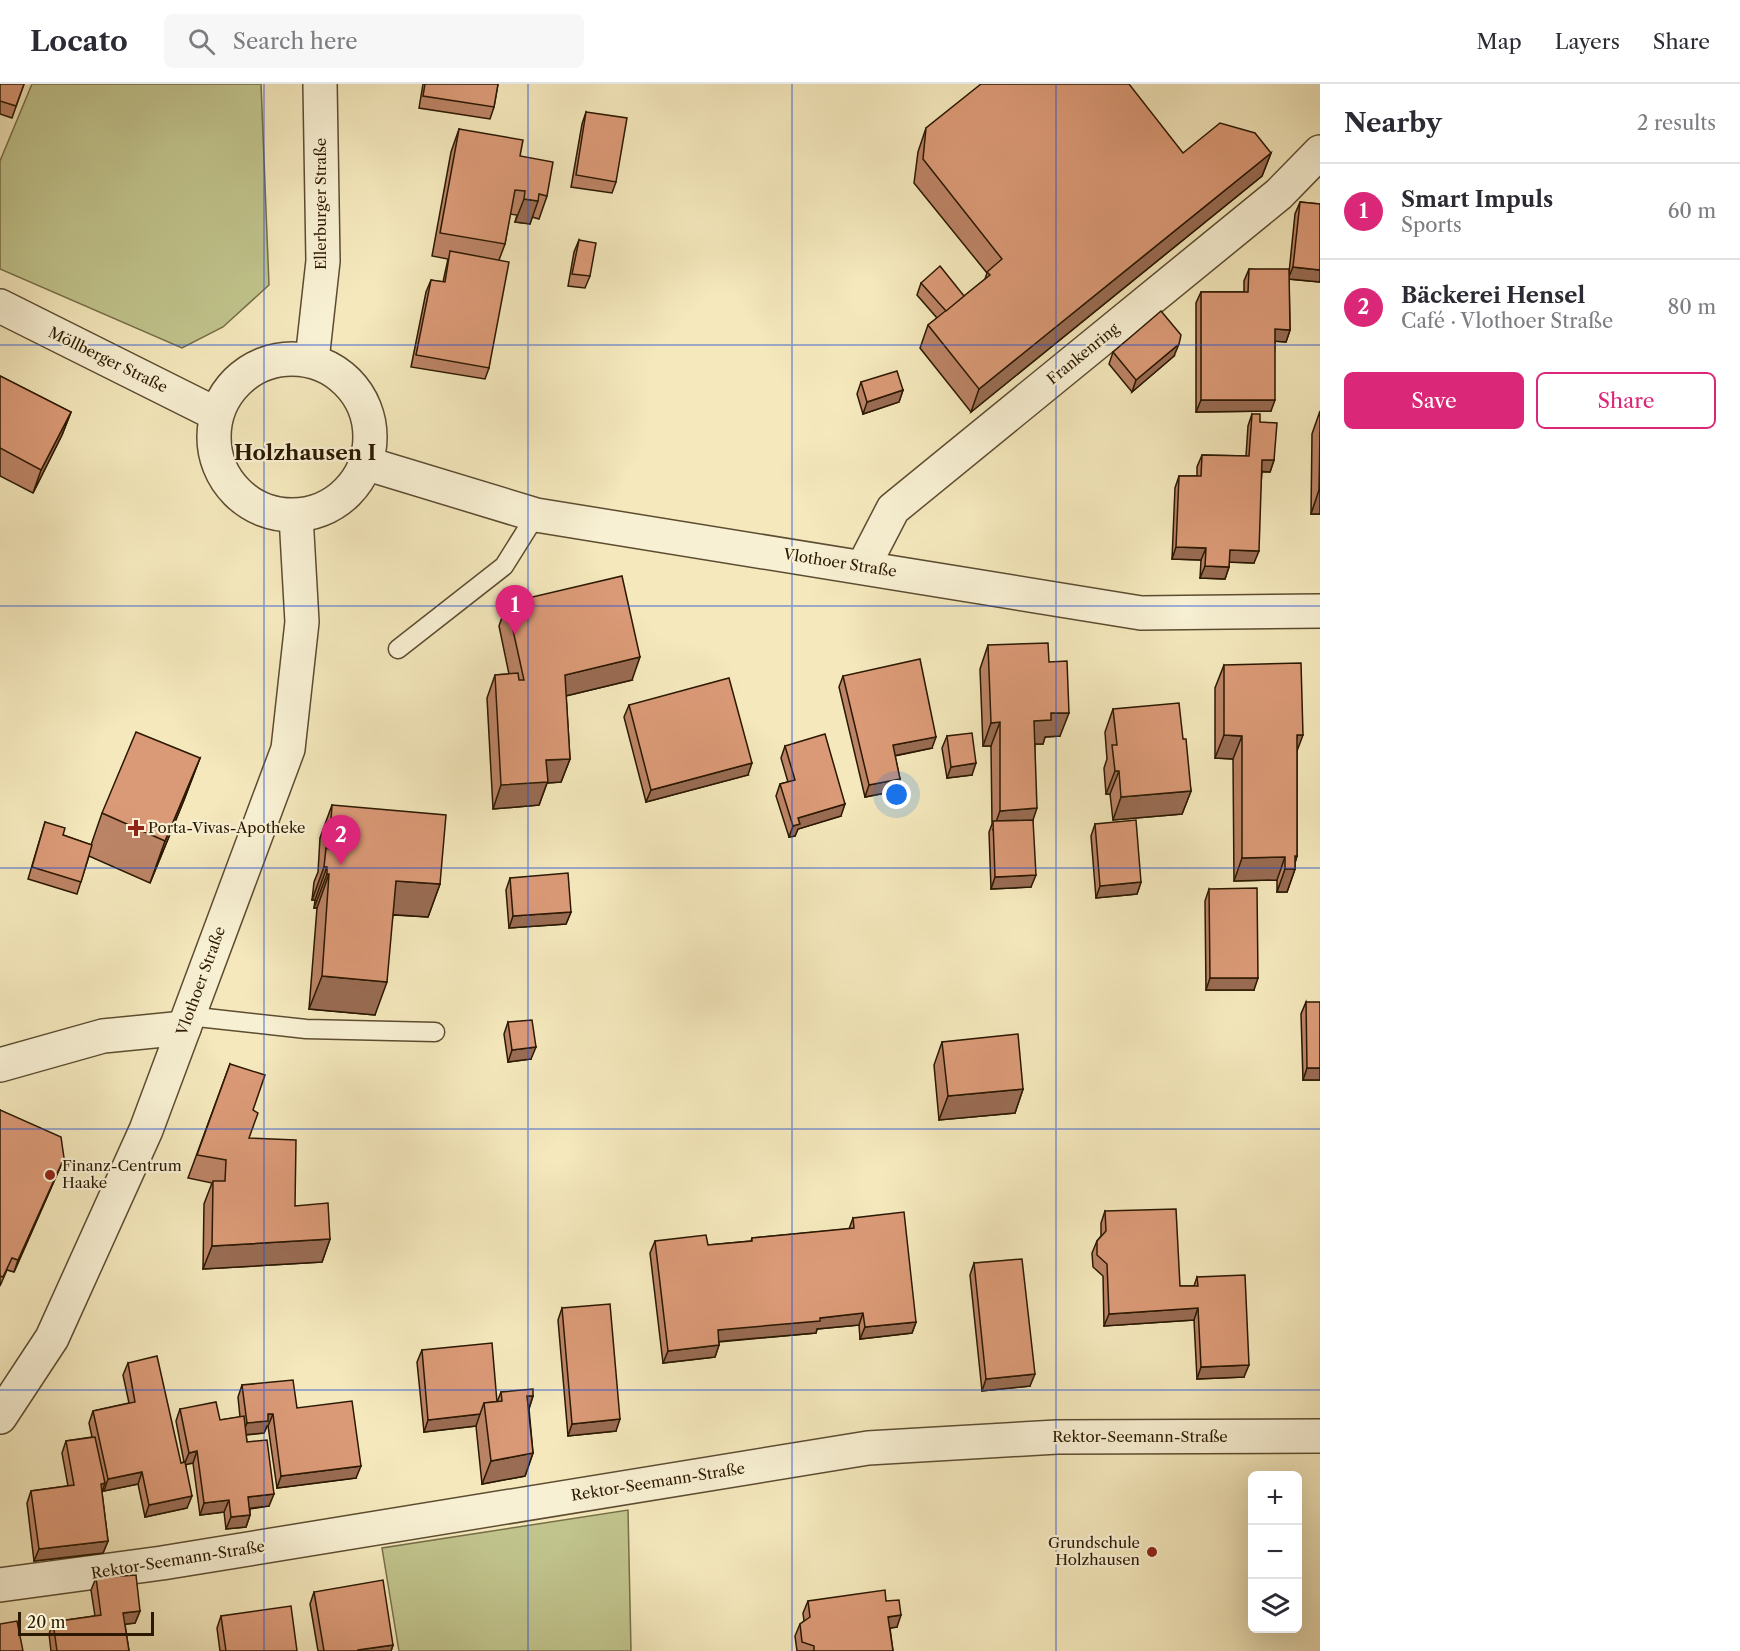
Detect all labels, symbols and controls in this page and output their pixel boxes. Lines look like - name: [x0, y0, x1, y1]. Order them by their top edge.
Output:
- search box: [164, 14, 584, 68]
- text: Locato: [30, 24, 128, 58]
- icon: search: [185, 25, 218, 58]
- text: Search here: [233, 28, 358, 55]
- text: Map: [1477, 29, 1522, 54]
- text: Layers: [1555, 29, 1620, 54]
- text: Share: [1653, 29, 1710, 54]
- text: Nearby: [1344, 107, 1442, 139]
- text: 2 results: [1637, 111, 1716, 135]
- street label: Ellerburger Straße: [311, 138, 330, 270]
- text: Smart Impuls: [1401, 186, 1553, 213]
- text: 1: [1359, 199, 1368, 223]
- text: 60 m: [1668, 199, 1716, 223]
- text: Sports: [1401, 213, 1462, 237]
- text: Bäckerei Hensel: [1401, 282, 1585, 309]
- text: 2: [1358, 295, 1369, 319]
- text: 80 m: [1668, 295, 1716, 319]
- text: Café · Vlothoer Straße: [1401, 309, 1613, 333]
- street label: Frankenring: [1043, 319, 1123, 388]
- street label: Möllberger Straße: [46, 322, 171, 397]
- button: Save: [1344, 372, 1524, 429]
- button: Share: [1536, 372, 1716, 429]
- district label: Holzhausen I: [234, 440, 376, 465]
- street label: Vlothoer Straße: [781, 544, 898, 581]
- pin: 1: [496, 586, 534, 635]
- your location: [882, 780, 911, 809]
- pin: 2: [322, 816, 360, 865]
- place label: Porta-Vivas-Apotheke: [148, 818, 305, 837]
- marker: Porta-Vivas-Apotheke: [129, 821, 143, 835]
- street label: Vlothoer Straße: [172, 924, 229, 1039]
- place label: Finanz-Centrum Haake: [62, 1156, 182, 1192]
- marker: Finanz-Centrum Haake: [43, 1168, 57, 1182]
- street label: Rektor-Seemann-Straße: [1052, 1427, 1228, 1446]
- street label: Rektor-Seemann-Straße: [570, 1458, 746, 1505]
- map controls: [1248, 1471, 1302, 1633]
- button: +: [1248, 1471, 1302, 1525]
- button: −: [1248, 1525, 1302, 1579]
- place label: Grundschule Holzhausen: [1048, 1533, 1141, 1569]
- street label: Rektor-Seemann-Straße: [90, 1536, 266, 1583]
- marker: Grundschule Holzhausen: [1145, 1545, 1159, 1559]
- button: layers: [1248, 1579, 1302, 1633]
- scale bar: [18, 1609, 154, 1636]
- text: 20 m: [27, 1612, 66, 1632]

